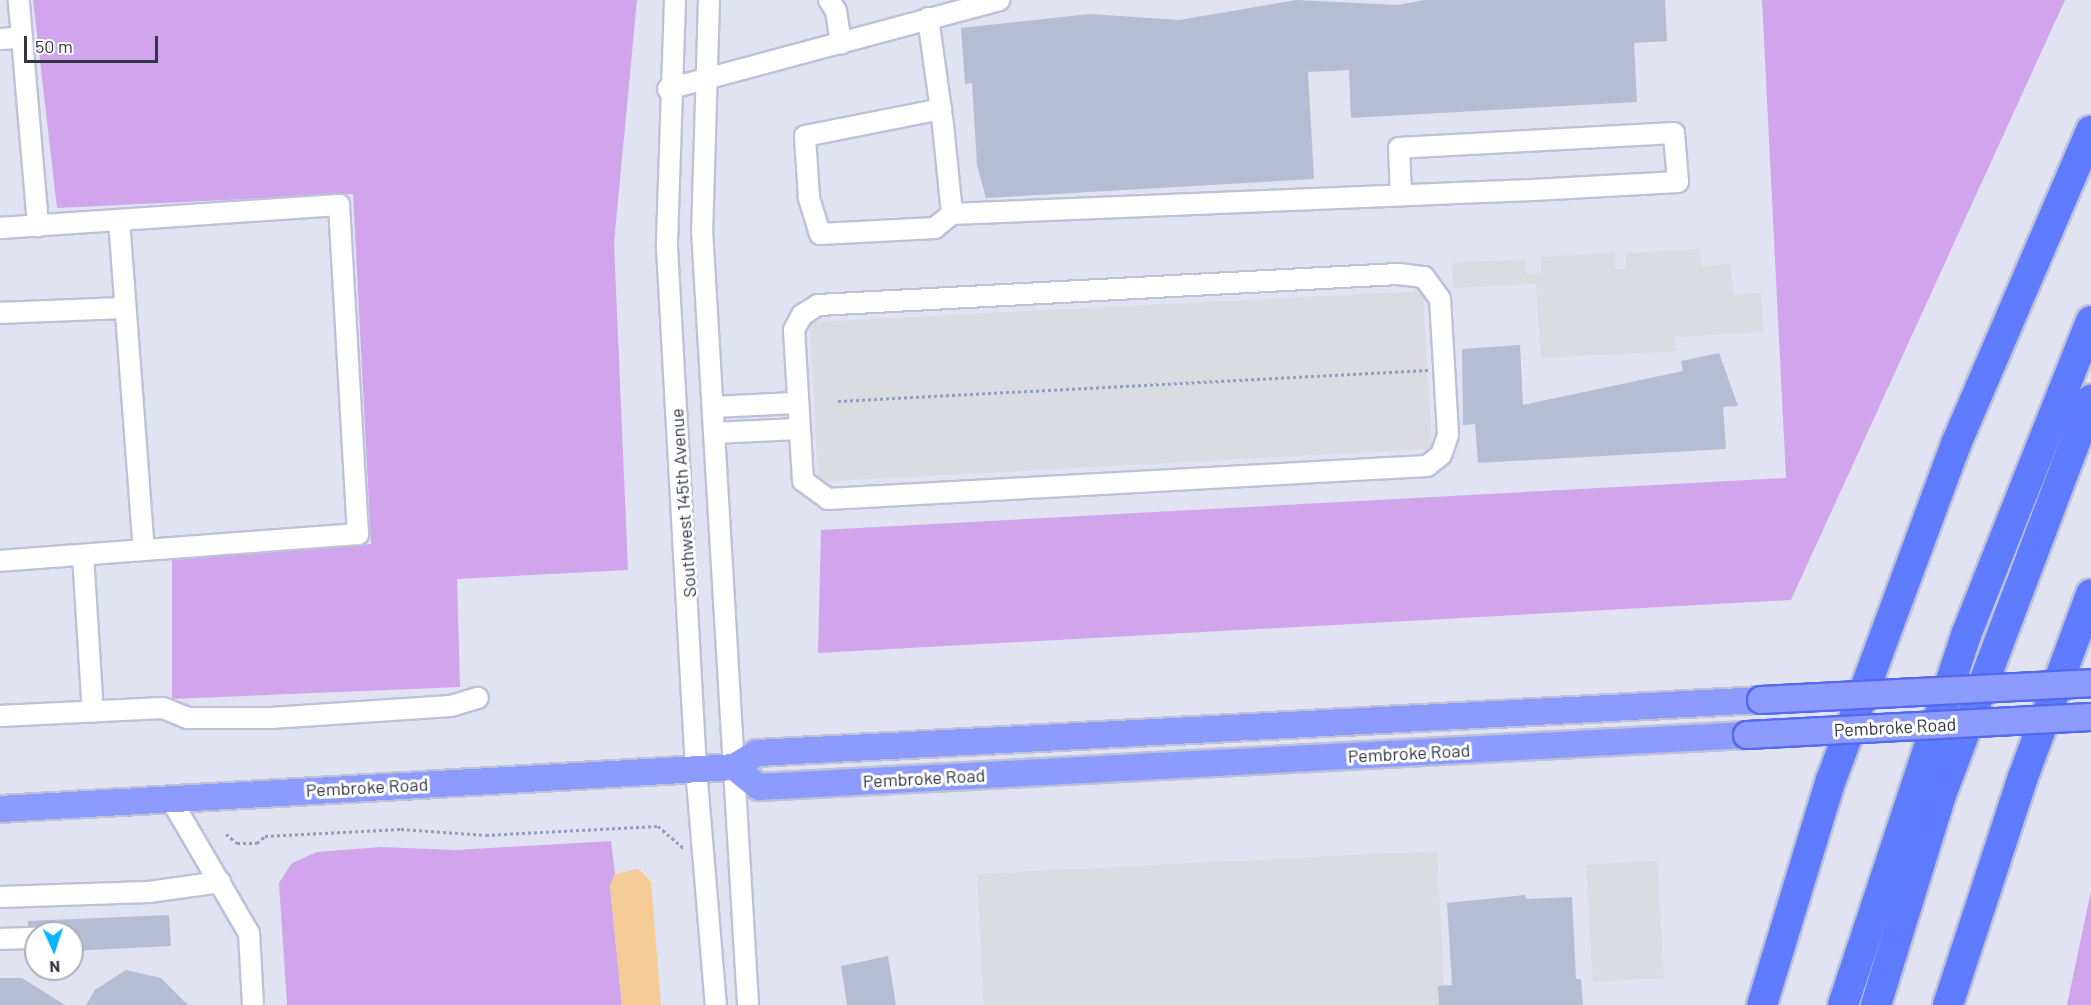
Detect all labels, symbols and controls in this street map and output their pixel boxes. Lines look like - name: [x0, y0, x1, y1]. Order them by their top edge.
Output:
- scale bar: [27, 24, 160, 62]
- text: 50 m: [35, 35, 73, 57]
- street label: Southwest 145th Avenue: [666, 408, 700, 598]
- street label: Pembroke Road: [1833, 713, 1957, 741]
- street label: Pembroke Road: [1347, 739, 1471, 767]
- street label: Pembroke Road: [862, 764, 986, 792]
- street label: Pembroke Road: [305, 773, 429, 801]
- north arrow: [24, 921, 84, 981]
- text: N: [49, 958, 61, 977]

